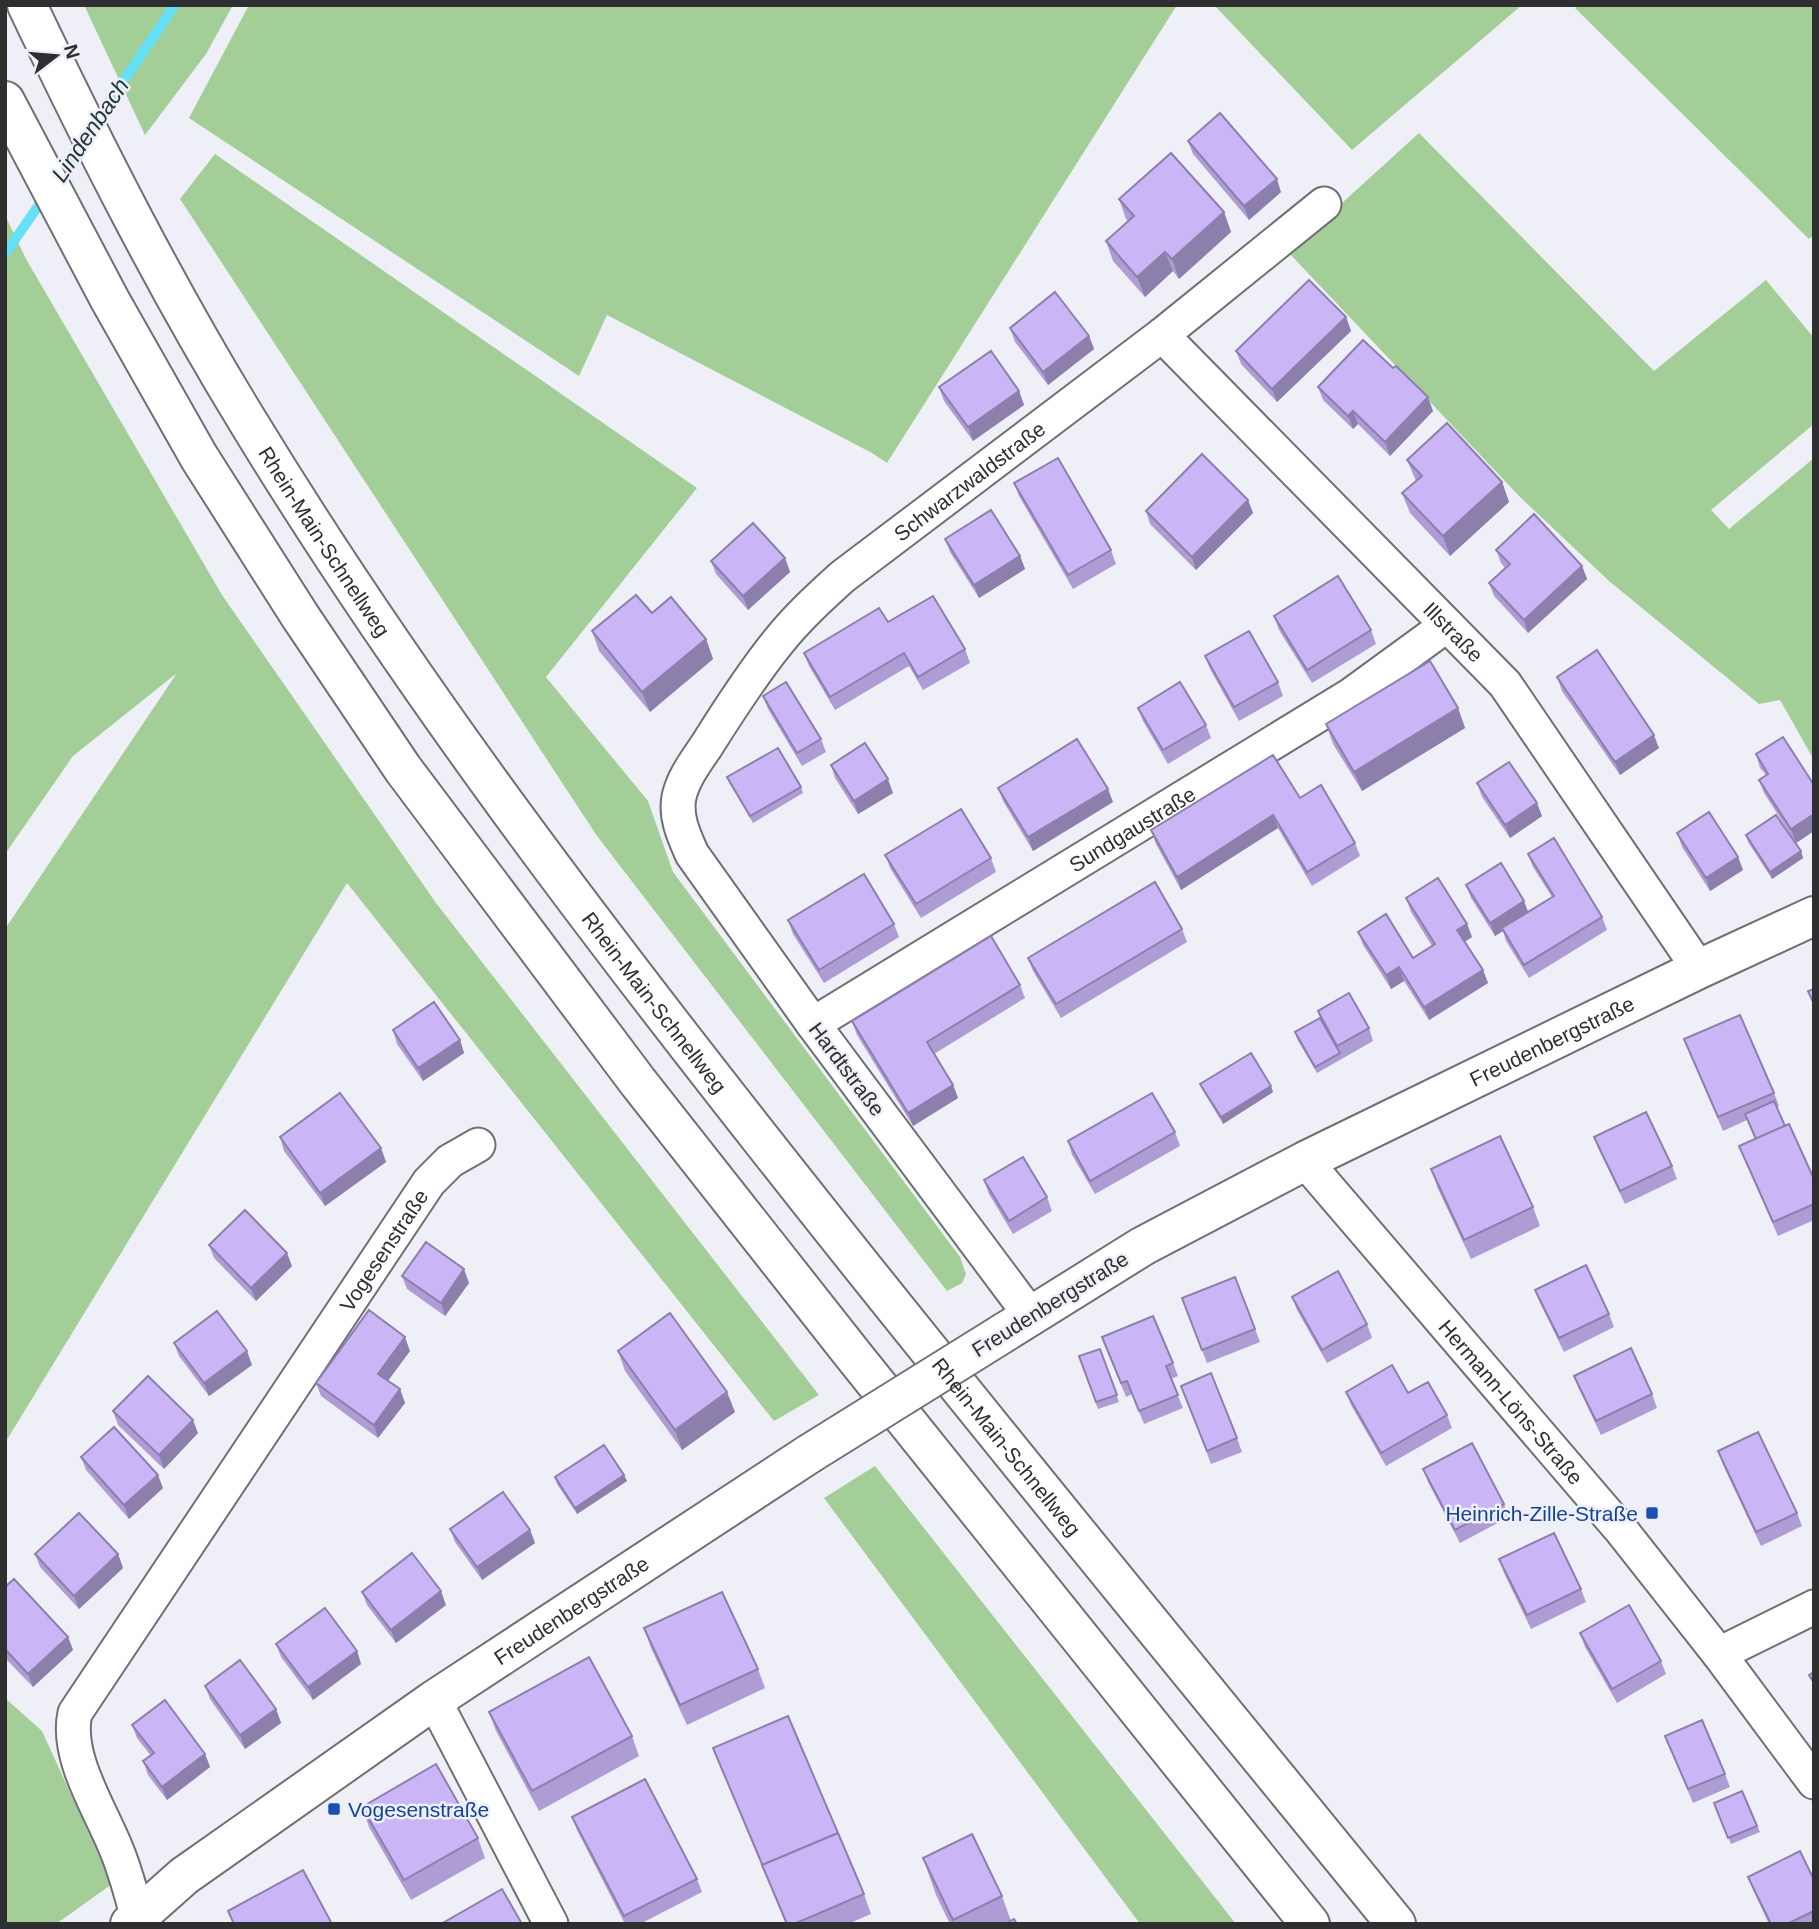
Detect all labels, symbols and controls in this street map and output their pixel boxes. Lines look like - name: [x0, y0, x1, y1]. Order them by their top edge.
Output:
- north arrow: [21, 21, 91, 91]
- text: N: [60, 42, 84, 61]
- water label: Lindenbach: [46, 73, 134, 187]
- street label: Schwarzwaldstraße: [889, 416, 1049, 545]
- street label: Rhein-Main-Schnellweg: [255, 442, 395, 641]
- street label: Illstraße: [1419, 597, 1488, 666]
- street label: Sundgaustraße: [1065, 782, 1199, 876]
- street label: Rhein-Main-Schnellweg: [578, 907, 731, 1097]
- street label: Freudenbergstraße: [1466, 991, 1638, 1091]
- street label: Hardtstraße: [804, 1018, 890, 1120]
- street label: Vogesenstraße: [335, 1185, 432, 1315]
- street label: Freudenbergstraße: [968, 1247, 1132, 1361]
- street label: Hermann-Löns-Straße: [1435, 1315, 1588, 1489]
- street label: Rhein-Main-Schnellweg: [928, 1353, 1086, 1540]
- place label: Heinrich-Zille-Straße: [1445, 1502, 1638, 1525]
- marker: Heinrich-Zille-Straße: [1644, 1505, 1660, 1521]
- street label: Freudenbergstraße: [490, 1551, 653, 1669]
- place label: Vogesenstraße: [348, 1798, 489, 1821]
- marker: Vogesenstraße: [326, 1801, 342, 1817]

